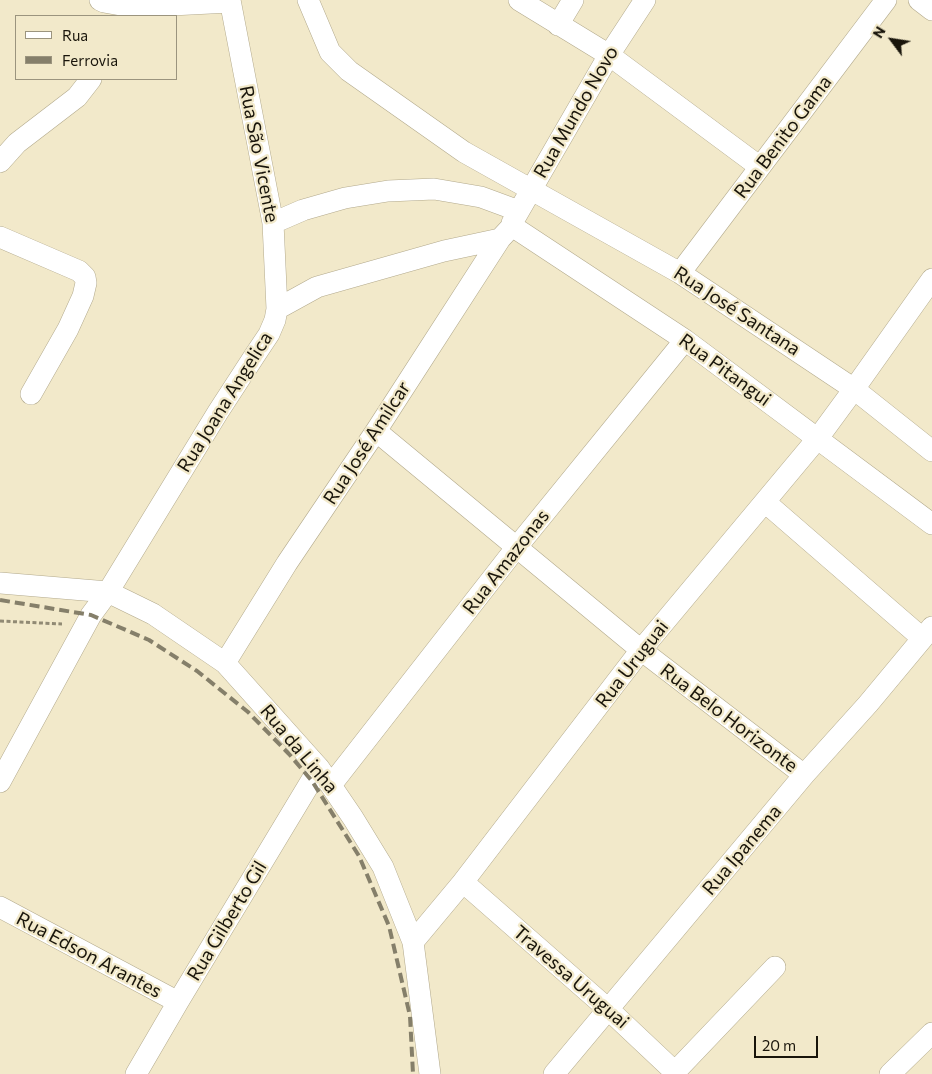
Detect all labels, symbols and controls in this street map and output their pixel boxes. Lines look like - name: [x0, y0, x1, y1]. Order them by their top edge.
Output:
- legend: [15, 15, 178, 80]
- north arrow: [867, 15, 917, 65]
- text: N: [869, 23, 889, 41]
- text: Rua: [62, 26, 88, 44]
- street label: Rua Mundo Novo: [529, 42, 623, 182]
- text: Ferrovia: [62, 51, 118, 69]
- street label: Rua Benito Gama: [729, 71, 837, 203]
- street label: Rua São Vicente: [235, 84, 283, 224]
- street label: Rua José Santana: [669, 262, 805, 360]
- street label: Rua Joana Angelica: [173, 328, 277, 476]
- street label: Rua Pitangui: [675, 329, 775, 411]
- street label: Rua José Amilcar: [319, 377, 415, 509]
- street label: Rua Amazonas: [458, 505, 554, 619]
- street label: Rua Uruguai: [591, 616, 673, 712]
- street label: Rua Belo Horizonte: [656, 659, 802, 777]
- street label: Rua da Linha: [255, 700, 343, 798]
- street label: Rua Ipanema: [698, 800, 786, 900]
- street label: Rua Gilberto Gil: [182, 857, 272, 985]
- street label: Rua Edson Arantes: [12, 907, 166, 1003]
- street label: Travessa Uruguai: [509, 921, 633, 1033]
- scale bar: [757, 1026, 821, 1058]
- text: 20 m: [762, 1036, 796, 1054]

